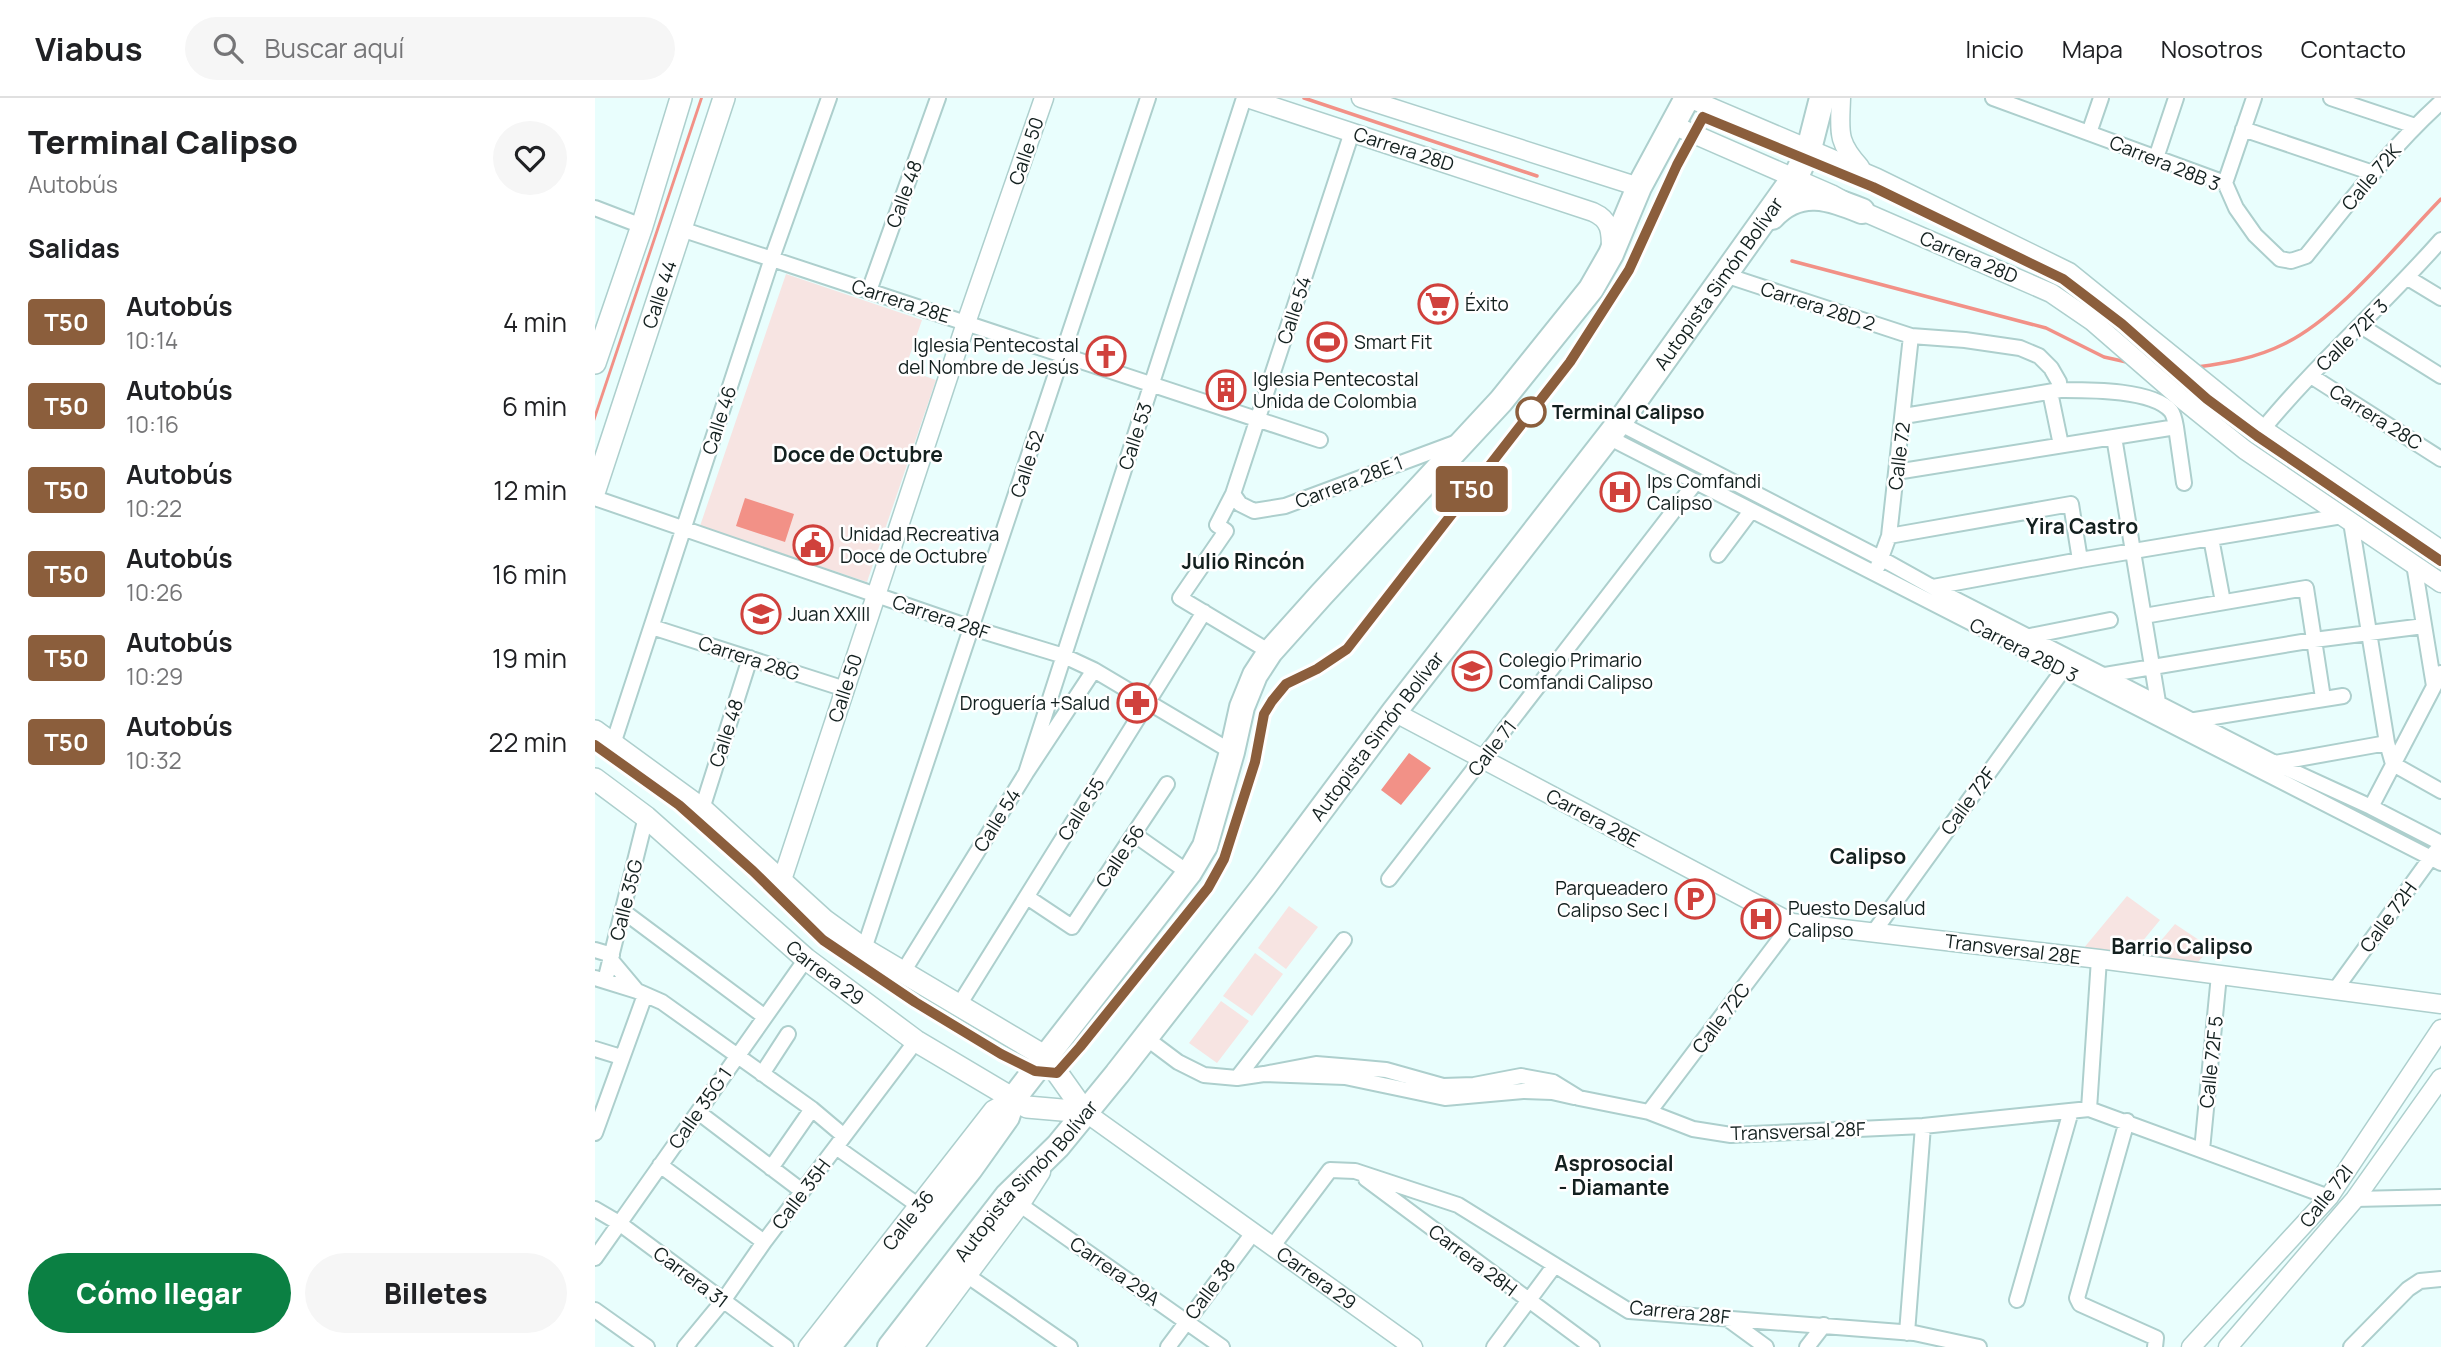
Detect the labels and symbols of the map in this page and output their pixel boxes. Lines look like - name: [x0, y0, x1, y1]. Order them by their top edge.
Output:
- street label: Calle 50: [1002, 113, 1050, 189]
- street label: Carrera 28D: [1350, 121, 1458, 177]
- street label: Carrera 28B 3: [2106, 129, 2224, 197]
- street label: Calle 72K: [2335, 138, 2407, 216]
- street label: Calle 48: [880, 157, 928, 231]
- street label: Autopista Simón Bolívar: [1648, 192, 1789, 375]
- street label: Carrera 28D: [1916, 225, 2022, 289]
- street label: Calle 44: [636, 257, 683, 332]
- street label: Carrera 28E: [848, 273, 954, 329]
- street label: Calle 54: [1271, 273, 1317, 347]
- street label: Carrera 28D 2: [1757, 275, 1879, 337]
- supermarket icon: Éxito: [1417, 283, 1459, 325]
- place label: Éxito: [1465, 291, 1509, 317]
- street label: Calle 72F 3: [2310, 293, 2394, 377]
- sports icon: Smart Fit: [1306, 321, 1348, 363]
- place label: Smart Fit: [1354, 329, 1432, 355]
- place label: Iglesia Pentecostal del Nombre de Jesús: [898, 332, 1079, 380]
- church icon: Iglesia Pentecostal del Nombre de Jesús: [1085, 335, 1127, 377]
- place label: Iglesia Pentecostal Unida de Colombia: [1253, 366, 1419, 414]
- building icon: Iglesia Pentecostal Unida de Colombia: [1205, 369, 1247, 411]
- street label: Carrera 28C: [2325, 378, 2427, 456]
- street label: Calle 46: [696, 382, 742, 458]
- marker: Terminal Calipso: [1516, 397, 1546, 427]
- street label: Calle 53: [1112, 399, 1158, 473]
- place label: Terminal Calipso: [1552, 399, 1705, 425]
- street label: Calle 72: [1882, 421, 1916, 491]
- street label: Calle 52: [1004, 427, 1050, 501]
- district label: Doce de Octubre: [773, 440, 943, 468]
- street label: Carrera 28E 1: [1291, 450, 1407, 514]
- line badge: T50: [1432, 466, 1512, 512]
- place label: Ips Comfandi Calipso: [1647, 468, 1761, 516]
- hospital icon: Ips Comfandi Calipso: [1599, 471, 1641, 513]
- district label: Yira Castro: [2026, 512, 2138, 540]
- place label: Unidad Recreativa Doce de Octubre: [840, 521, 999, 569]
- public building icon: Unidad Recreativa Doce de Octubre: [792, 524, 834, 566]
- district label: Julio Rincón: [1181, 547, 1305, 575]
- street label: Carrera 28F: [889, 588, 993, 646]
- school or university icon: Juan XXIII: [740, 593, 782, 635]
- place label: Juan XXIII: [788, 601, 870, 627]
- street label: Carrera 28D 3: [1965, 612, 2083, 688]
- street label: Carrera 28G: [695, 629, 803, 687]
- street label: Autopista Simón Bolívar: [1304, 646, 1450, 826]
- place label: Colegio Primario Comfandi Calipso: [1499, 647, 1653, 695]
- street label: Calle 50: [822, 650, 868, 726]
- school or university icon: Colegio Primario Comfandi Calipso: [1451, 650, 1493, 692]
- pharmacy icon: Droguería +Salud: [1116, 682, 1158, 724]
- place label: Droguería +Salud: [960, 690, 1110, 716]
- street label: Calle 48: [703, 696, 749, 770]
- street label: Calle 71: [1462, 714, 1522, 782]
- street label: Calle 72F: [1935, 762, 2002, 840]
- street label: Calle 55: [1051, 772, 1111, 846]
- street label: Calle 54: [967, 783, 1027, 857]
- street label: Carrera 28E: [1542, 783, 1644, 853]
- street label: Calle 56: [1089, 819, 1151, 893]
- district label: Calipso: [1830, 842, 1906, 870]
- street label: Calle 35G: [603, 857, 649, 943]
- place label: Parqueadero Calipso Sec I: [1555, 875, 1668, 923]
- street label: Calle 72H: [2354, 876, 2422, 958]
- parking icon: Parqueadero Calipso Sec I: [1674, 878, 1716, 920]
- place label: Puesto Desalud Calipso: [1788, 895, 1925, 943]
- hospital icon: Puesto Desalud Calipso: [1740, 898, 1782, 940]
- street label: Transversal 28E: [1944, 928, 2082, 970]
- district label: Barrio Calipso: [2111, 932, 2253, 960]
- street label: Carrera 29: [780, 934, 870, 1011]
- street label: Calle 72C: [1686, 977, 1756, 1059]
- street label: Calle 72F 5: [2193, 1015, 2229, 1109]
- street label: Calle 35G 1: [662, 1062, 738, 1154]
- street label: Autopista Simón Bolívar: [948, 1095, 1103, 1267]
- street label: Transversal 28F: [1730, 1116, 1867, 1146]
- district label: Asprosocial - Diamante: [1554, 1149, 1674, 1201]
- street label: Calle 35H: [766, 1153, 836, 1235]
- street label: Calle 72I: [2293, 1159, 2359, 1233]
- street label: Calle 36: [876, 1184, 940, 1256]
- street label: Carrera 28H: [1423, 1218, 1523, 1302]
- street label: Carrera 29A: [1065, 1230, 1165, 1312]
- street label: Carrera 31: [648, 1240, 734, 1314]
- street label: Carrera 29: [1272, 1241, 1362, 1315]
- street label: Calle 38: [1179, 1253, 1241, 1325]
- street label: Carrera 28F: [1628, 1294, 1732, 1330]

